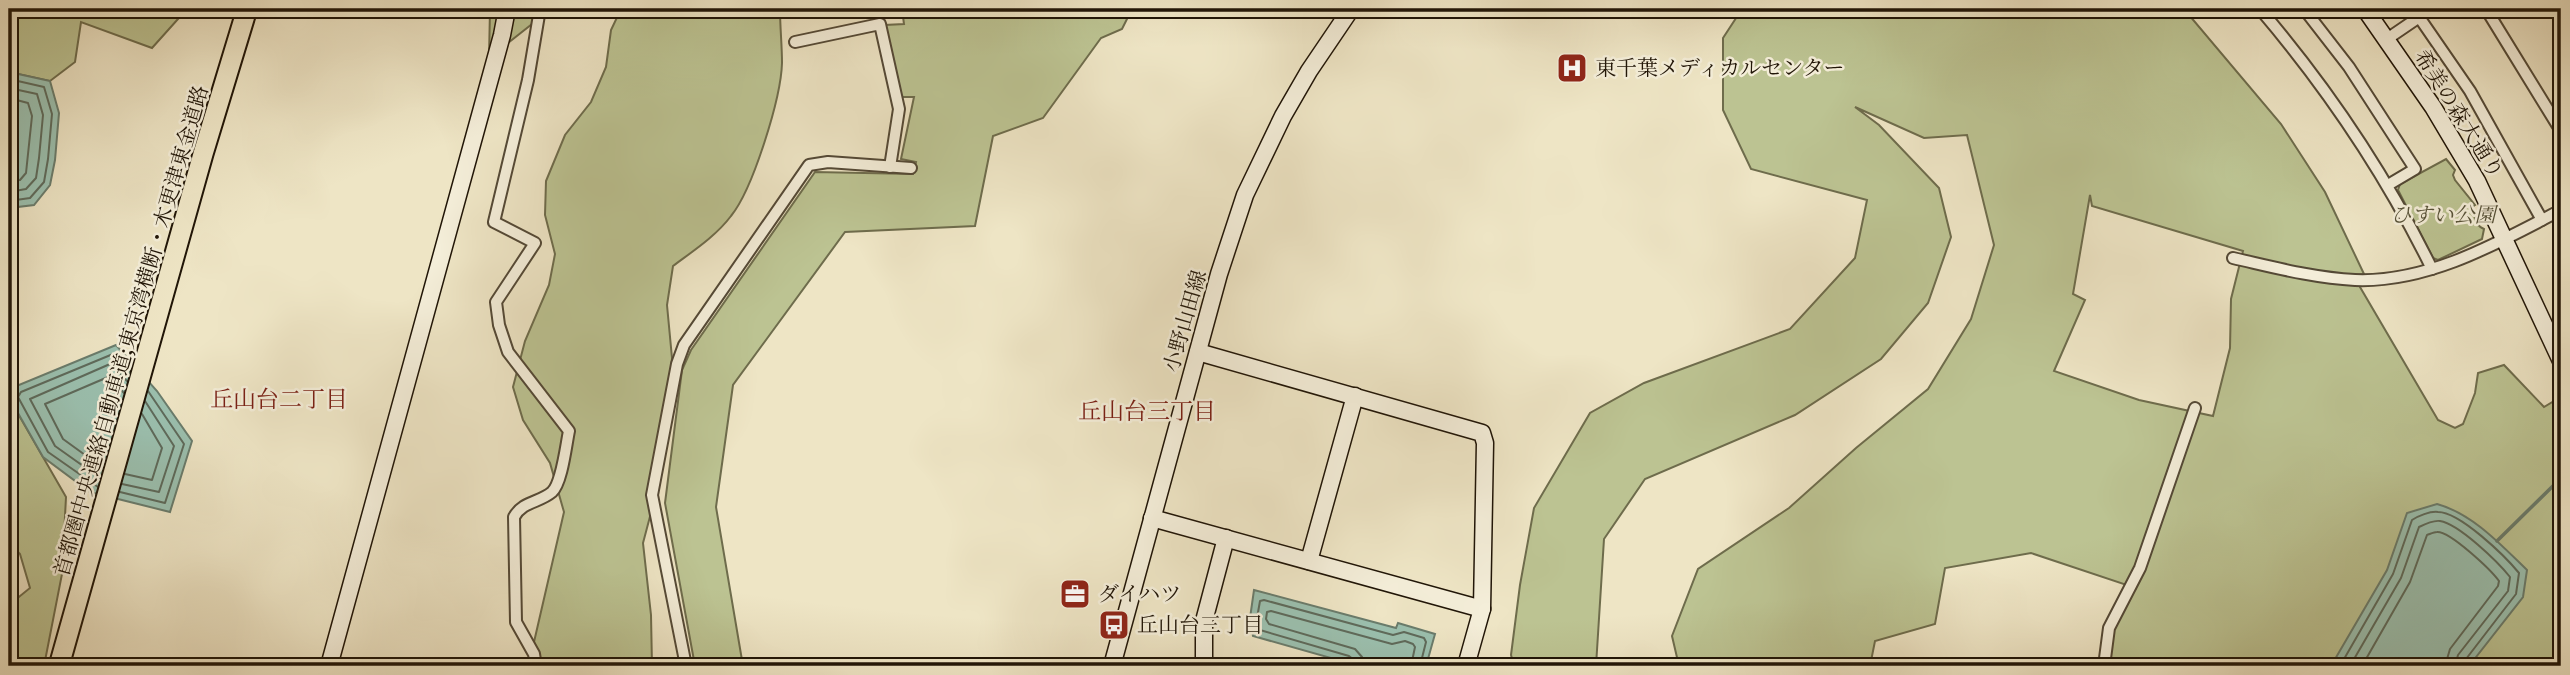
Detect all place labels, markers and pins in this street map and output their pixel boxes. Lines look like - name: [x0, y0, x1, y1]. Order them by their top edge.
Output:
- hospital icon: 東千葉メディカルセンター: [1555, 51, 1589, 85]
- place label: 東千葉メディカルセンター: [1595, 55, 1844, 81]
- office icon: ダイハツ: [1058, 577, 1092, 611]
- place label: ダイハツ: [1098, 581, 1181, 607]
- bus stop icon: 丘山台三丁目: [1097, 608, 1131, 642]
- place label: 丘山台三丁目: [1137, 612, 1263, 638]

